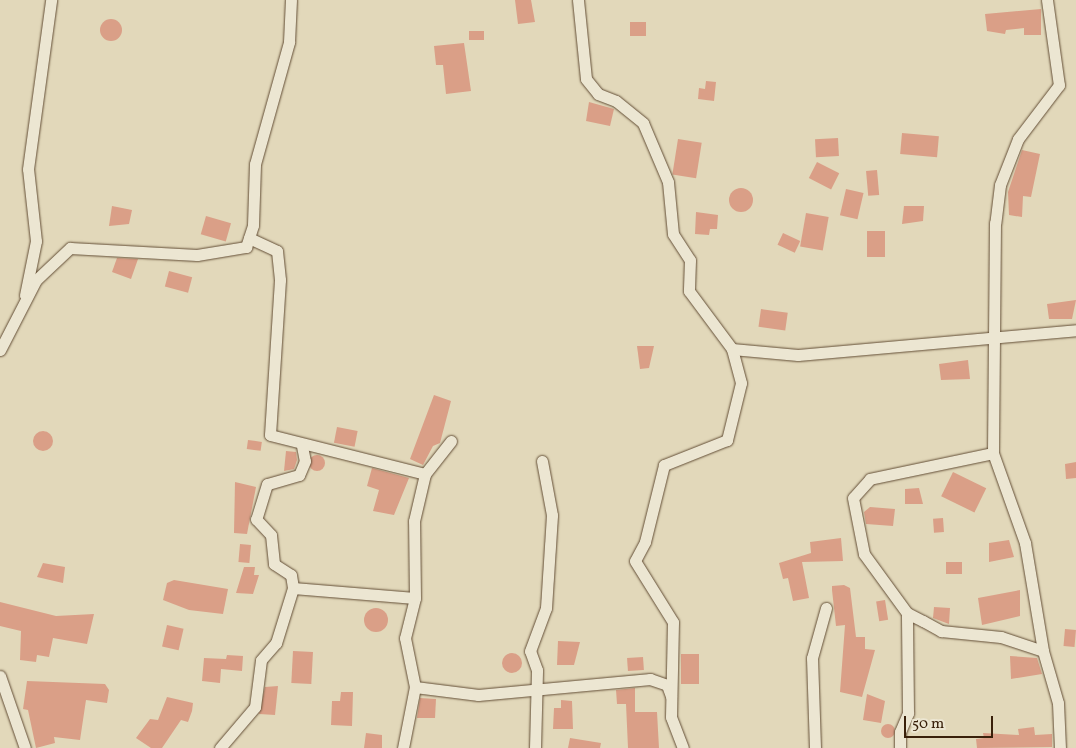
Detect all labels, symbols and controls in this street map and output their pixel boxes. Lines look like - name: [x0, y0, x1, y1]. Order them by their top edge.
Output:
- scale bar: [906, 706, 995, 738]
- text: 50 m: [912, 714, 944, 735]

